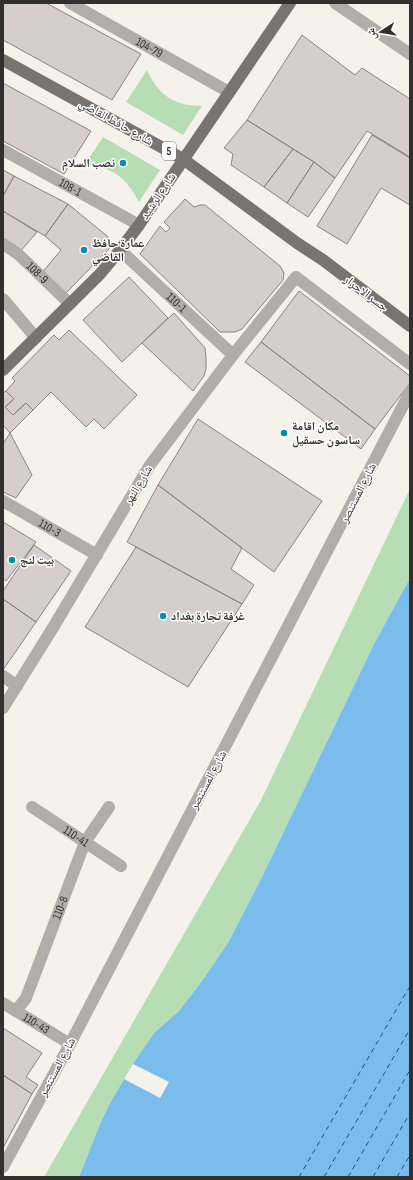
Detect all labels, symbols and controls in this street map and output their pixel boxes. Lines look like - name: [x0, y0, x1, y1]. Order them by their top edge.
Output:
- north arrow: [361, 12, 401, 52]
- text: ش: [364, 26, 380, 41]
- street label: 104-79: [133, 34, 165, 61]
- street label: شارع حافظ القاضي: [75, 96, 156, 151]
- road number: 5: [162, 142, 176, 160]
- place label: نصب السلام: [62, 156, 115, 171]
- marker: نصب السلام: [118, 158, 128, 168]
- street label: شارع الرشيد: [137, 170, 179, 222]
- street label: 108-1: [56, 175, 85, 200]
- place label: عمارة حافظ القاضي: [92, 236, 145, 267]
- marker: عمارة حافظ القاضي: [79, 245, 89, 255]
- street label: 108-9: [23, 259, 51, 287]
- street label: جسر الاحرار: [340, 271, 391, 315]
- street label: 110-1: [163, 290, 190, 316]
- place label: مكان اقامة ساسون حسقيل: [292, 419, 360, 448]
- marker: مكان اقامة ساسون حسقيل: [279, 428, 289, 438]
- street label: شارع المستنصر: [337, 461, 380, 527]
- street label: شارع النهر: [120, 463, 156, 508]
- street label: 110-3: [36, 516, 63, 541]
- place label: بيت لنج: [20, 553, 54, 568]
- marker: بيت لنج: [7, 555, 17, 565]
- place label: غرفة تجارة بغداد: [171, 609, 245, 624]
- marker: غرفة تجارة بغداد: [158, 611, 168, 621]
- street label: شارع المستنصر: [186, 748, 230, 813]
- street label: 110-41: [60, 823, 92, 851]
- street label: 110-8: [49, 894, 72, 921]
- street label: 110-43: [20, 1010, 52, 1038]
- street label: شارع المستنصر: [35, 1035, 79, 1100]

